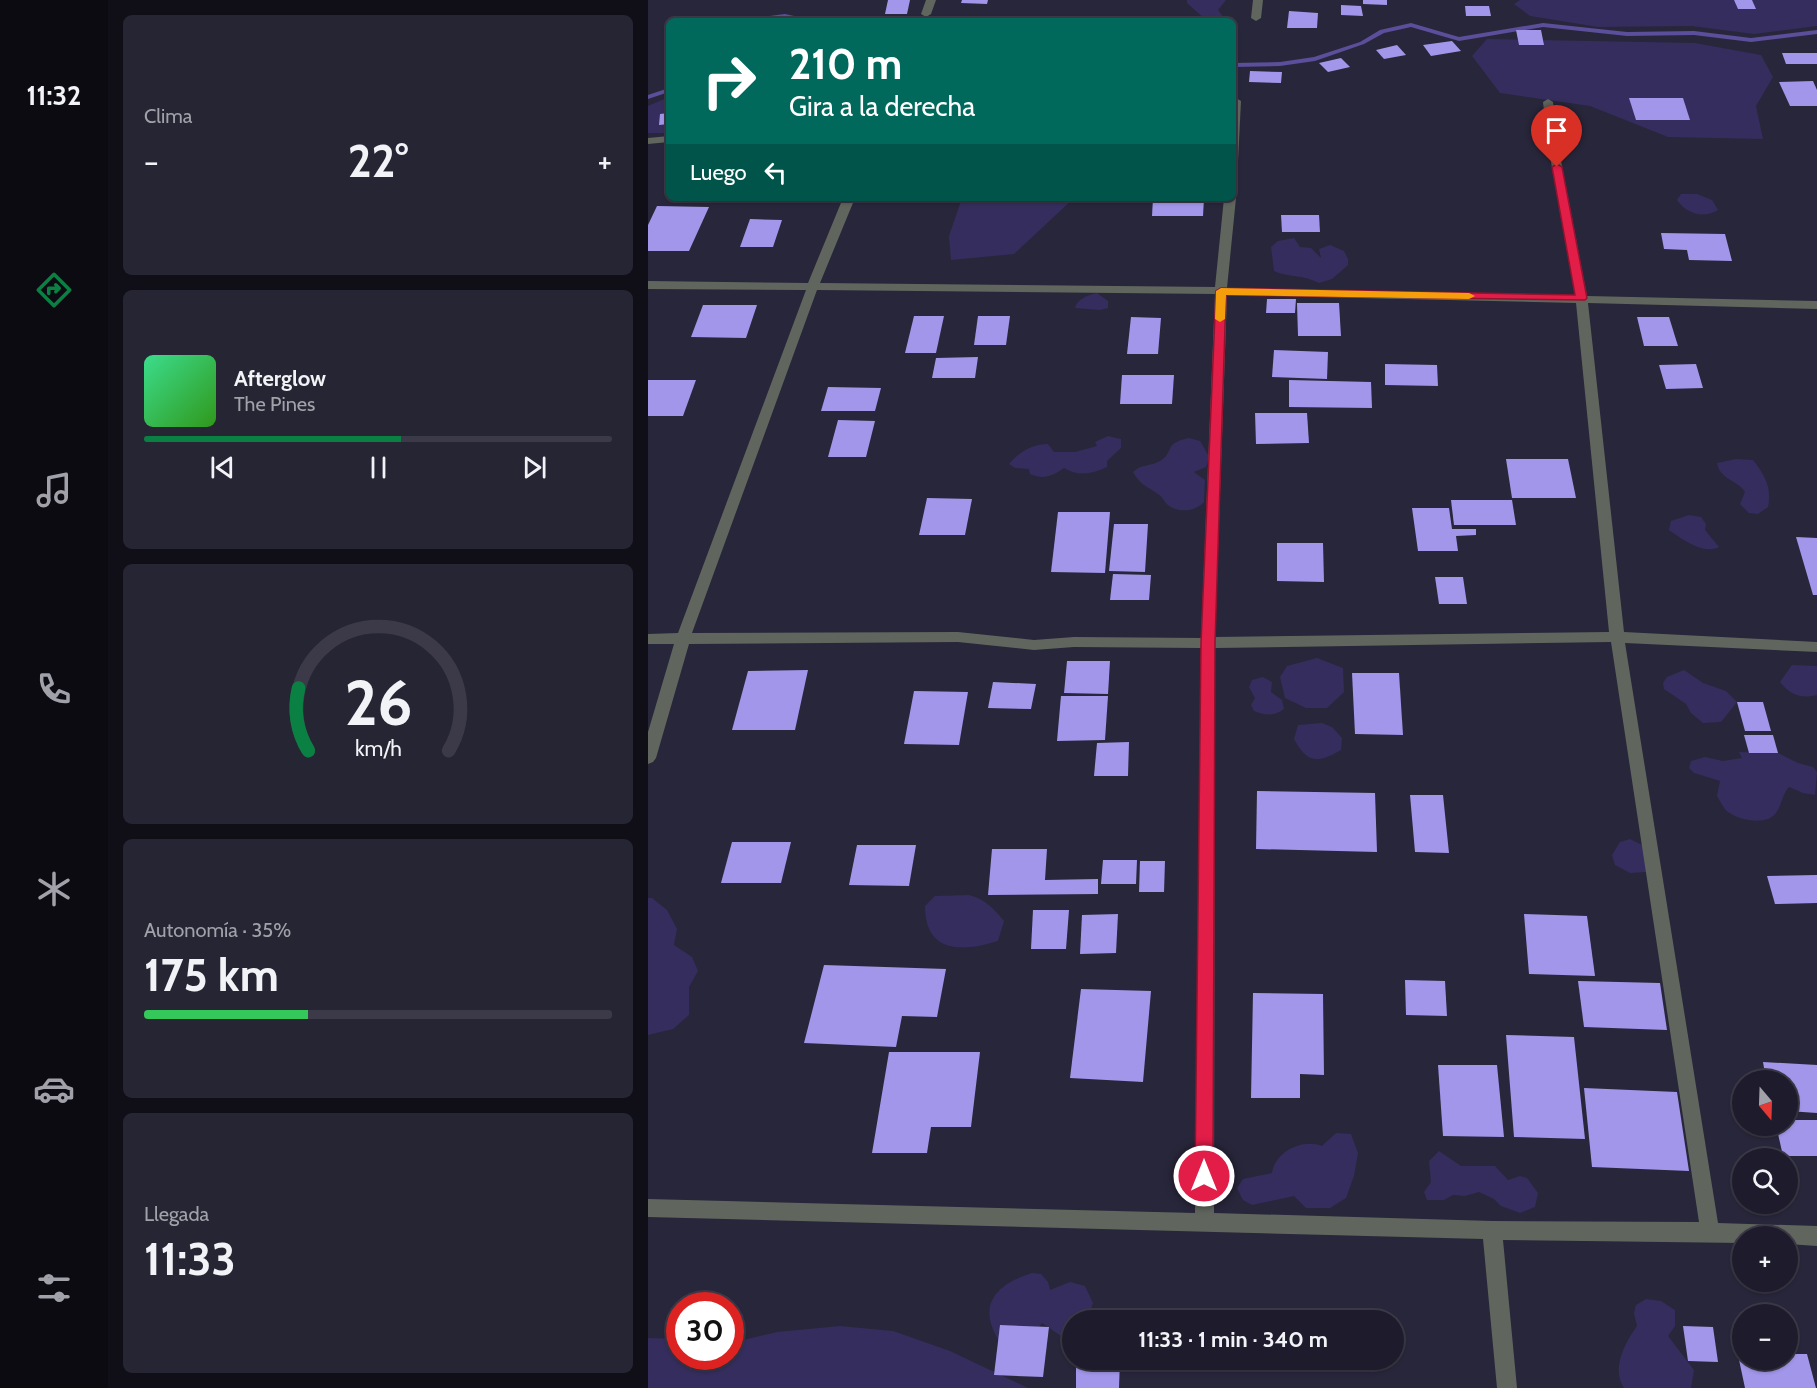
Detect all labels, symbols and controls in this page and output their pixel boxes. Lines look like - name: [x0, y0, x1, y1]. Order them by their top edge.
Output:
- text: 210 m: [789, 38, 902, 90]
- icon: right: [690, 42, 768, 120]
- text: 11:32: [27, 79, 81, 112]
- text: Gira a la derecha: [789, 90, 975, 123]
- text: Clima: [144, 104, 192, 128]
- pin: [1531, 105, 1582, 167]
- icon: arrive: [1540, 114, 1573, 147]
- text: 22°: [348, 134, 408, 188]
- text: −: [144, 141, 159, 181]
- text: +: [597, 141, 612, 181]
- icon: left: [759, 156, 792, 189]
- text: Luego: [690, 159, 747, 186]
- icon: directions: [33, 269, 75, 311]
- text: Afterglow: [234, 365, 326, 392]
- text: The Pines: [234, 392, 315, 416]
- icon: previous: [206, 451, 239, 484]
- icon: pause: [362, 451, 395, 484]
- icon: next: [518, 451, 551, 484]
- icon: music: [33, 469, 75, 511]
- text: 26: [344, 665, 412, 741]
- icon: phone: [33, 668, 75, 710]
- text: km/h: [355, 735, 401, 761]
- icon: climate: [33, 868, 75, 910]
- text: Autonomía · 35%: [144, 918, 291, 942]
- text: 175 km: [144, 948, 279, 1002]
- icon: car: [33, 1068, 75, 1110]
- north arrow: [1732, 1070, 1798, 1136]
- map controls: [1732, 1070, 1798, 1370]
- position arrow: [1172, 1144, 1236, 1208]
- button: search: [1732, 1148, 1798, 1214]
- text: Llegada: [144, 1202, 209, 1226]
- button: +: [1732, 1226, 1798, 1292]
- text: 11:33: [144, 1232, 236, 1286]
- icon: filters: [33, 1267, 75, 1309]
- speed limit sign: 30: [666, 1292, 744, 1370]
- button: −: [1732, 1304, 1798, 1370]
- text: 11:33 · 1 min · 340 m: [1138, 1326, 1328, 1353]

